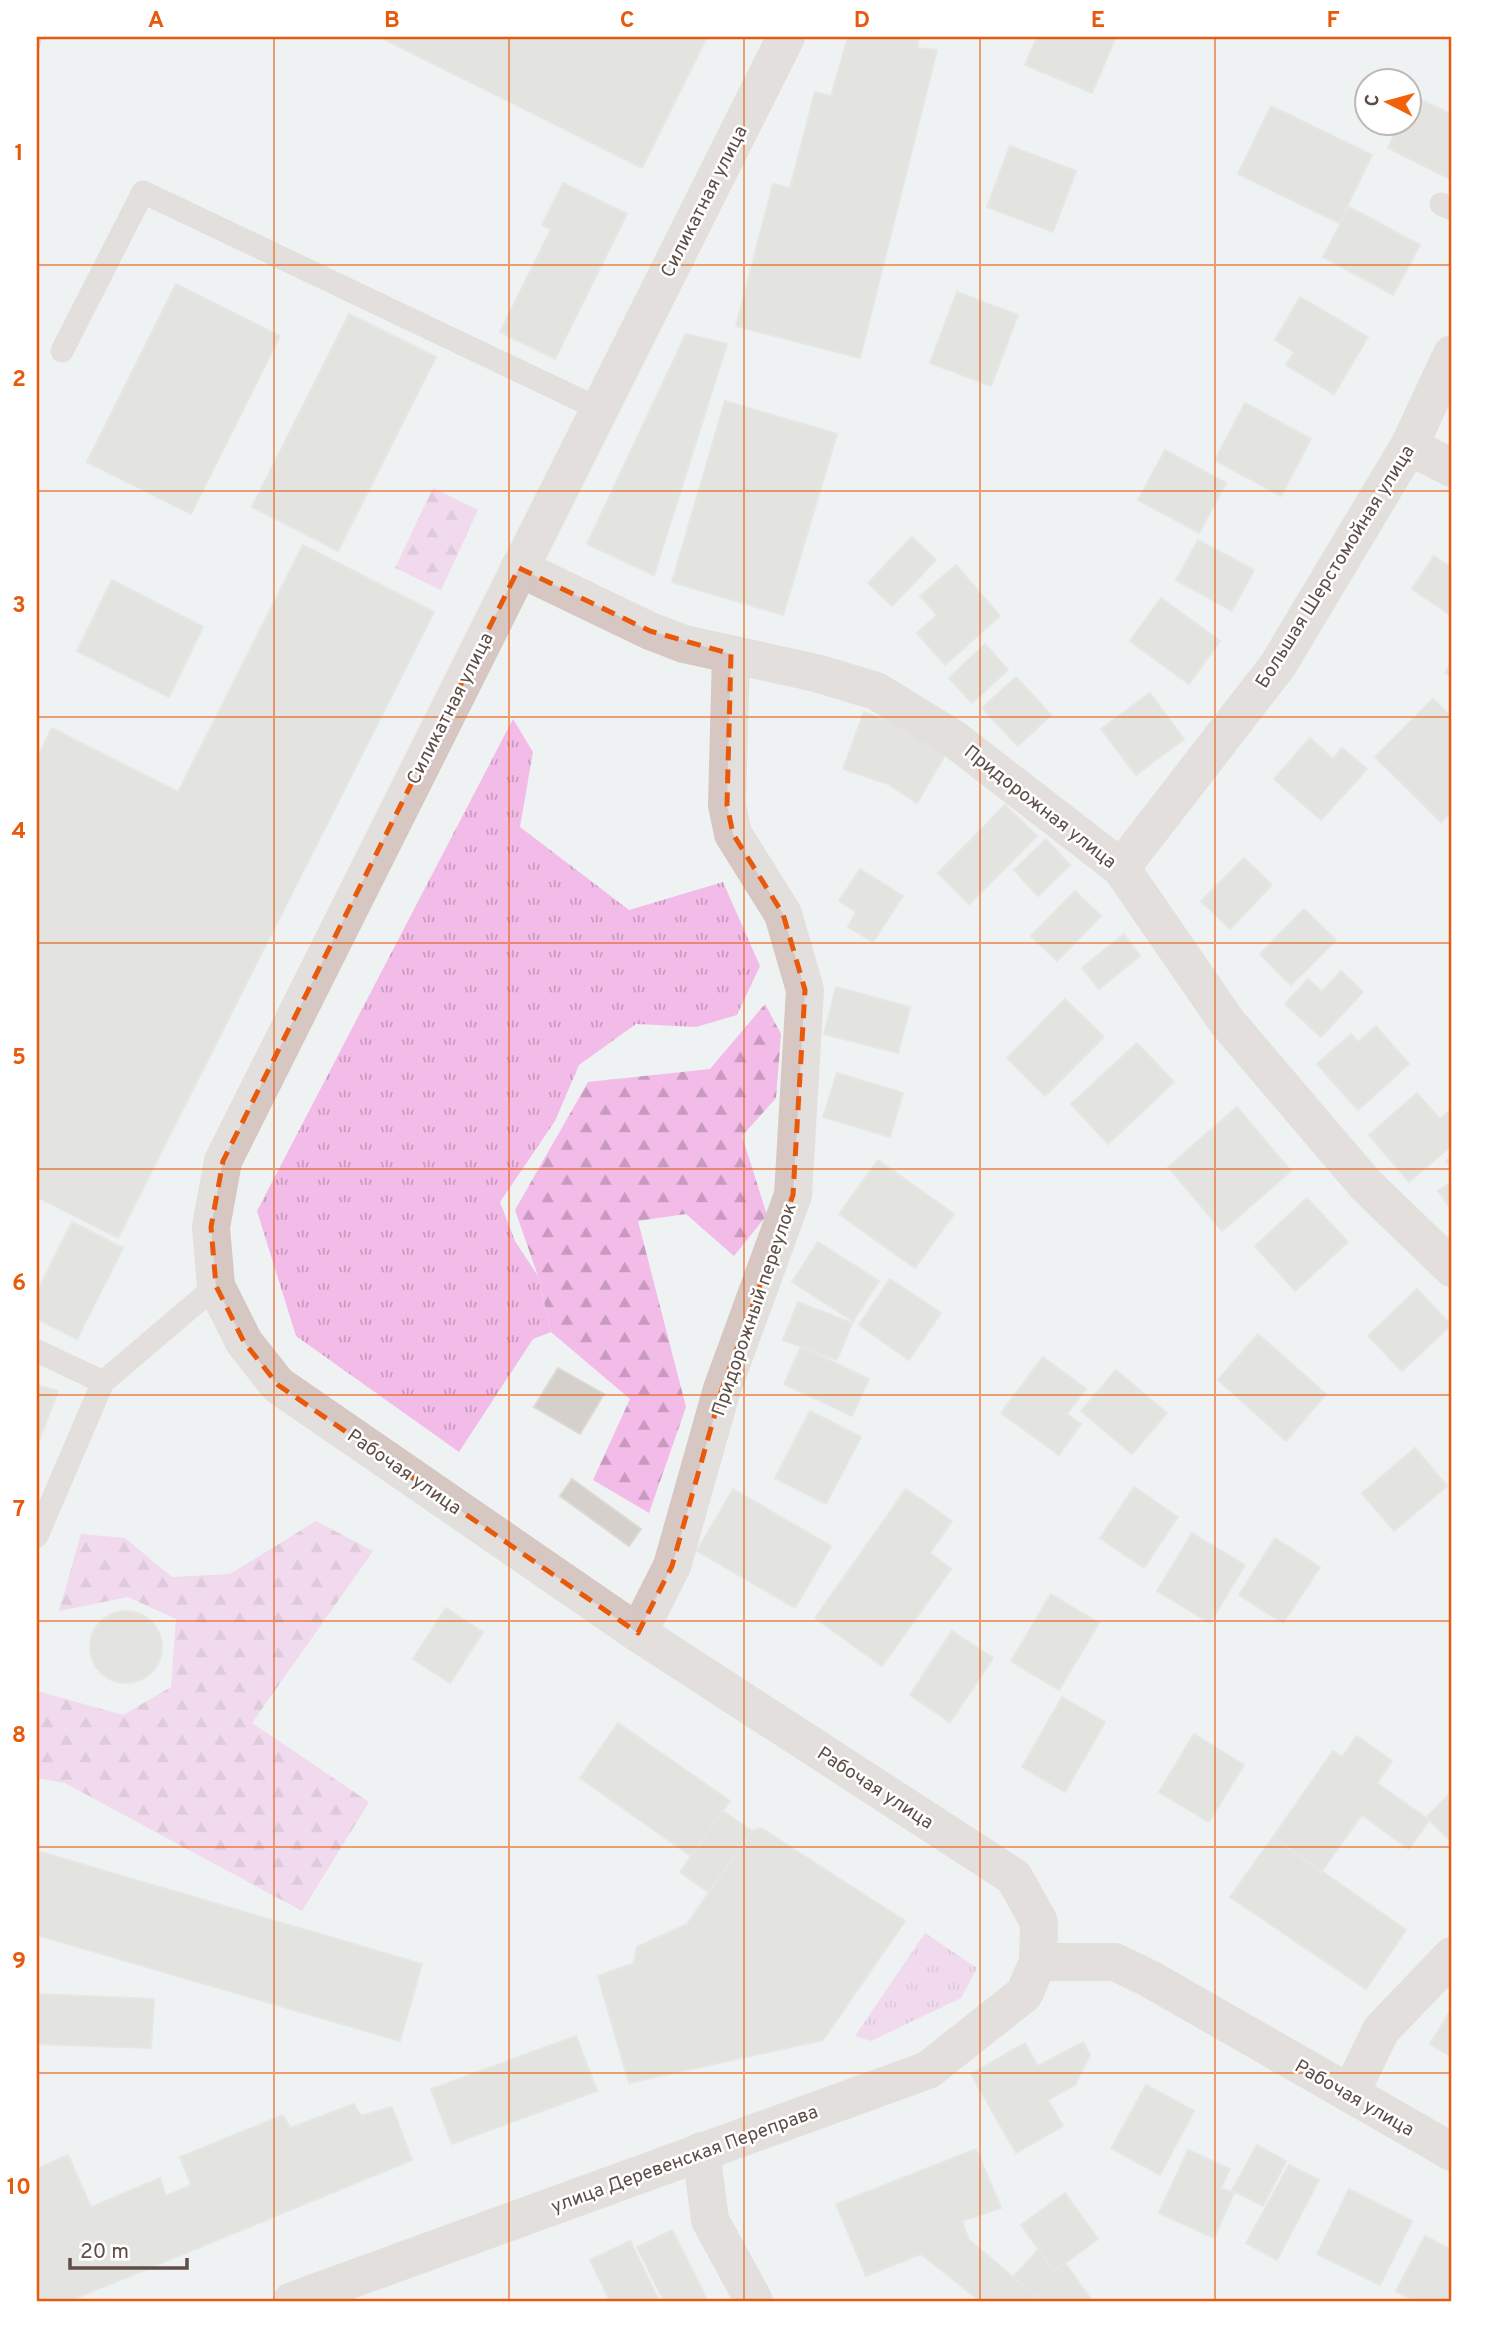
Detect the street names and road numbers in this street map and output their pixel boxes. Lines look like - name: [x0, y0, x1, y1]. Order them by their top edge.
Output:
- street label: Силикатная улица: [656, 122, 753, 282]
- street label: Большая Шерстомойная улица: [1251, 441, 1421, 693]
- street label: Силикатная улица: [402, 629, 499, 789]
- street label: Придорожная улица: [959, 740, 1121, 875]
- street label: Придорожный переулок: [707, 1200, 803, 1419]
- street label: Рабочая улица: [342, 1424, 466, 1521]
- street label: Рабочая улица: [812, 1742, 938, 1835]
- street label: Рабочая улица: [1290, 2055, 1418, 2143]
- street label: улица Деревенская Переправа: [548, 2100, 821, 2219]

